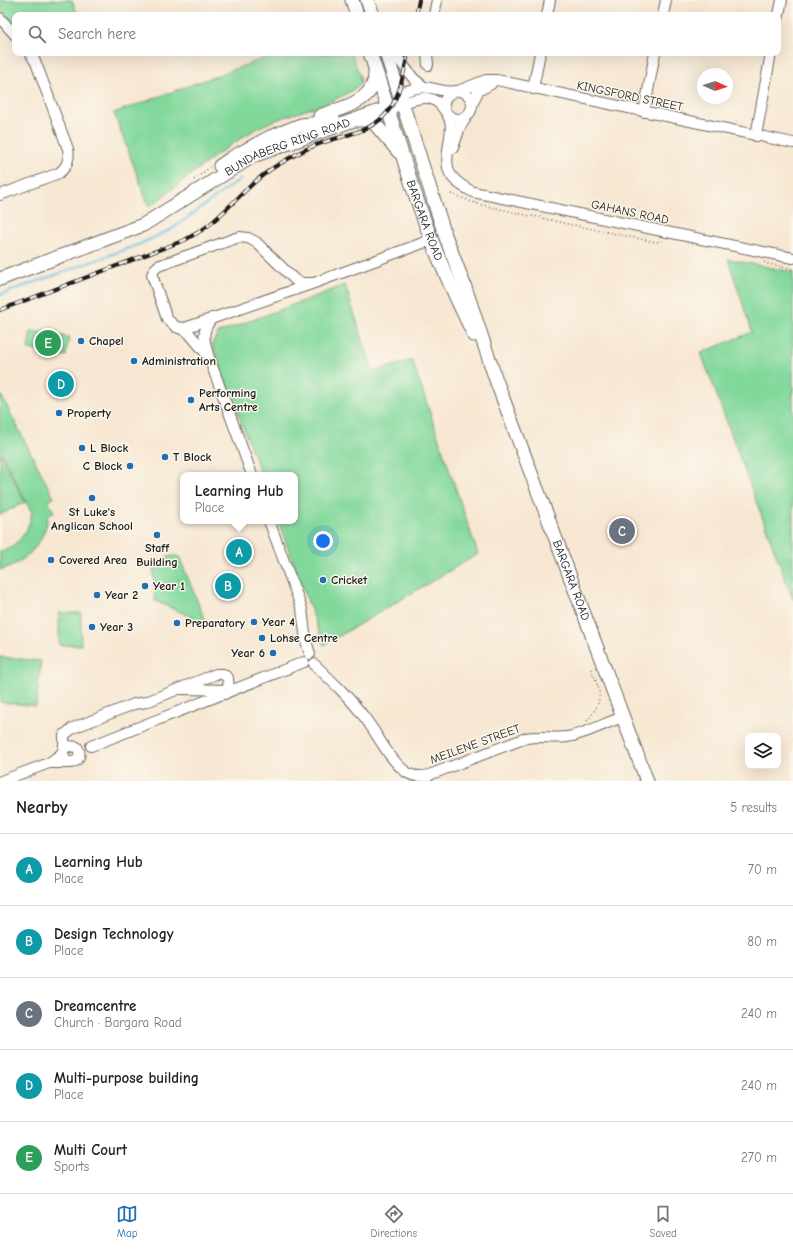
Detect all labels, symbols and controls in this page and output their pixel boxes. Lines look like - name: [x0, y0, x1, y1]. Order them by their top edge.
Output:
- search box: [12, 12, 781, 56]
- icon: search: [26, 23, 48, 45]
- text: Search here: [58, 25, 136, 43]
- north arrow: [697, 68, 733, 104]
- street label: KINGSFORD STREET: [576, 78, 685, 114]
- street label: BUNDABERG RING ROAD: [222, 115, 352, 179]
- street label: BARGARA ROAD: [404, 178, 446, 263]
- street label: GAHANS ROAD: [590, 197, 670, 227]
- pin: E: [35, 328, 61, 358]
- place label: Chapel: [89, 334, 124, 348]
- marker: Chapel: [76, 336, 86, 346]
- place label: Administration: [142, 354, 216, 368]
- marker: Administration: [129, 356, 139, 366]
- pin: D: [48, 369, 74, 399]
- place label: Performing Arts Centre: [199, 386, 258, 414]
- marker: Performing Arts Centre: [186, 395, 196, 405]
- place label: Property: [67, 406, 111, 420]
- marker: Property: [54, 408, 64, 418]
- place label: L Block: [90, 441, 128, 455]
- marker: L Block: [77, 443, 87, 453]
- place label: T Block: [173, 450, 212, 464]
- marker: T Block: [160, 452, 170, 462]
- place label: C Block: [83, 459, 122, 473]
- marker: C Block: [125, 461, 135, 471]
- popup: [180, 472, 298, 524]
- text: Learning Hub: [195, 482, 283, 500]
- marker: St Luke's Anglican School: [87, 493, 97, 503]
- text: Place: [195, 500, 224, 515]
- place label: St Luke's Anglican School: [51, 505, 133, 533]
- pin: C: [609, 516, 635, 546]
- marker: Staff Building: [152, 530, 162, 540]
- your location: [313, 531, 333, 551]
- pin: A: [226, 537, 252, 567]
- street label: BARGARA ROAD: [550, 538, 593, 622]
- place label: Staff Building: [136, 541, 178, 569]
- place label: Covered Area: [59, 553, 127, 567]
- marker: Covered Area: [46, 555, 56, 565]
- pin: B: [215, 571, 241, 601]
- place label: Cricket: [331, 573, 368, 587]
- marker: Cricket: [318, 575, 328, 585]
- place label: Year 1: [153, 579, 185, 593]
- marker: Year 1: [140, 581, 150, 591]
- place label: Year 2: [105, 588, 138, 602]
- marker: Year 2: [92, 590, 102, 600]
- place label: Year 4: [262, 615, 295, 629]
- place label: Preparatory: [185, 616, 246, 630]
- marker: Year 4: [249, 617, 259, 627]
- marker: Preparatory: [172, 618, 182, 628]
- place label: Year 3: [100, 620, 133, 634]
- marker: Year 3: [87, 622, 97, 632]
- place label: Lohse Centre: [270, 631, 338, 645]
- marker: Lohse Centre: [257, 633, 267, 643]
- place label: Year 6: [231, 646, 265, 660]
- marker: Year 6: [268, 648, 278, 658]
- street label: MEILENE STREET: [428, 721, 523, 767]
- map controls: [745, 733, 781, 769]
- button: layers: [745, 733, 781, 769]
- text: Nearby: [16, 798, 67, 817]
- text: 5 results: [730, 800, 777, 815]
- text: Learning Hub: [54, 853, 143, 871]
- text: A: [25, 862, 33, 877]
- text: 70 m: [748, 862, 777, 877]
- text: Place: [54, 871, 84, 886]
- text: Design Technology: [54, 925, 174, 943]
- text: B: [25, 934, 33, 949]
- text: 80 m: [747, 934, 777, 949]
- text: Place: [54, 943, 84, 958]
- text: Dreamcentre: [54, 997, 136, 1015]
- text: C: [25, 1006, 33, 1021]
- text: 240 m: [741, 1006, 777, 1021]
- text: Church · Bargara Road: [54, 1015, 182, 1030]
- text: Multi-purpose building: [54, 1069, 199, 1087]
- text: D: [25, 1078, 33, 1093]
- text: 240 m: [741, 1078, 777, 1093]
- text: Place: [54, 1087, 84, 1102]
- text: Multi Court: [54, 1141, 127, 1159]
- text: E: [25, 1150, 33, 1165]
- text: 270 m: [741, 1150, 777, 1165]
- text: Sports: [54, 1159, 89, 1174]
- tab: Map: [116, 1203, 138, 1240]
- tab: Directions: [370, 1203, 417, 1240]
- tab: Saved: [649, 1203, 677, 1240]

